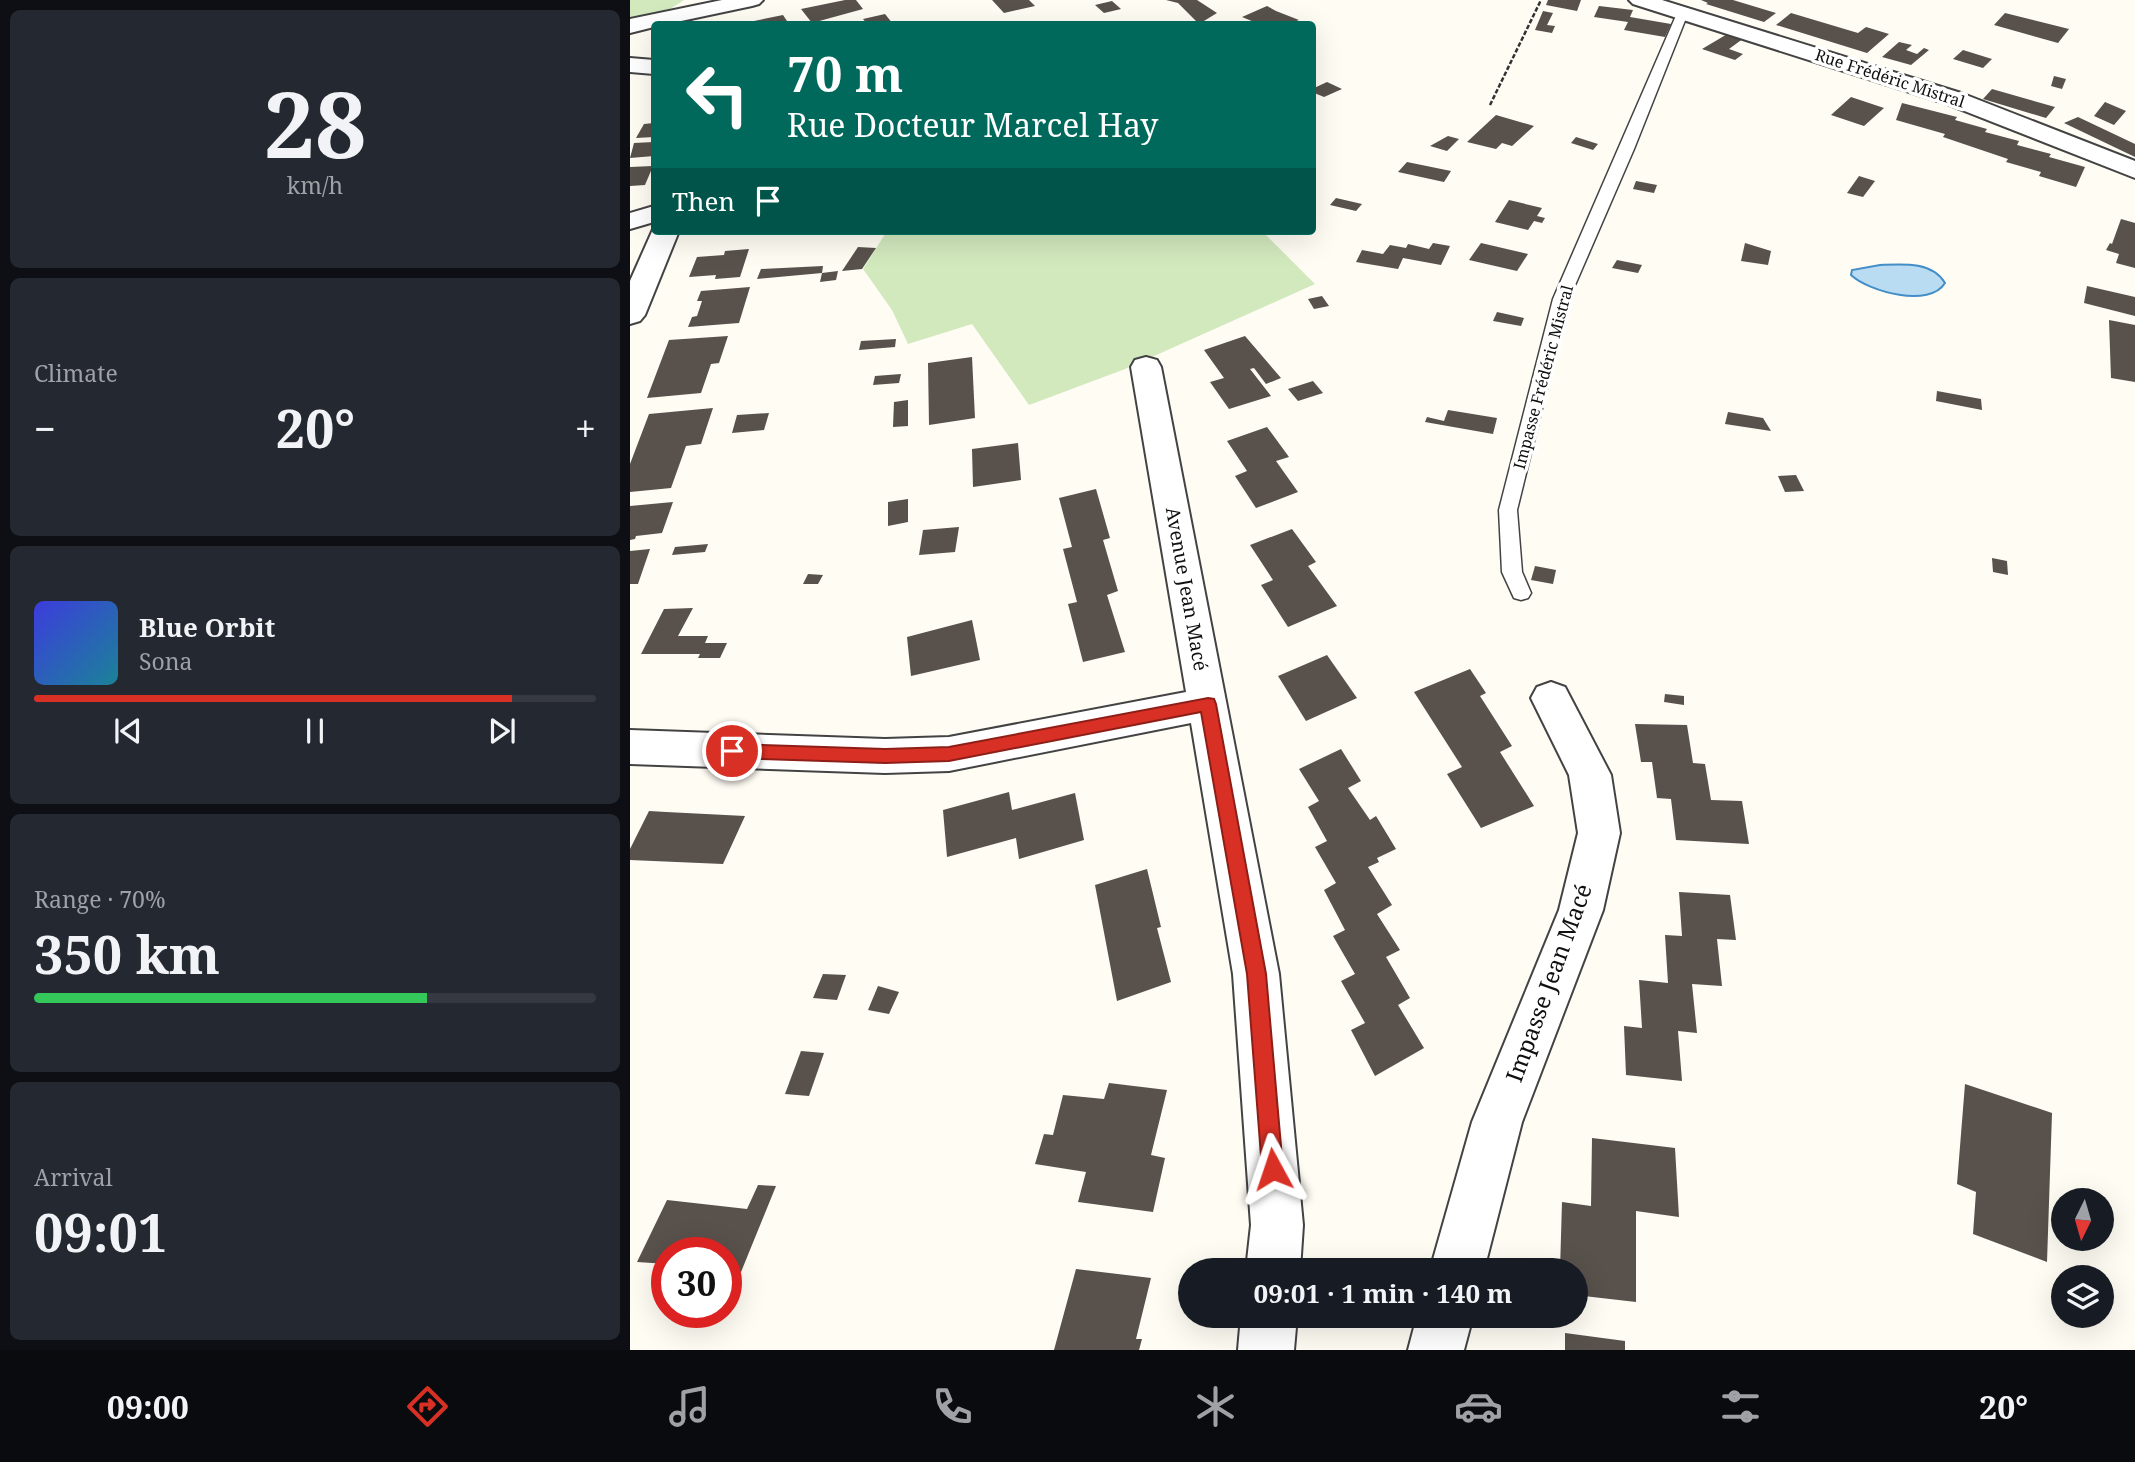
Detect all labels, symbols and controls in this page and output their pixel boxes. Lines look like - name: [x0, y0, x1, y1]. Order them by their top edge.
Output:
- text: 70 m: [787, 40, 903, 106]
- street label: Rue Frédéric Mistral: [1812, 43, 1968, 113]
- icon: left: [672, 49, 763, 140]
- text: 28: [264, 61, 366, 185]
- text: Rue Docteur Marcel Hay: [787, 103, 1158, 146]
- text: km/h: [287, 169, 343, 201]
- icon: arrive: [749, 182, 787, 220]
- text: Then: [672, 183, 735, 219]
- street label: Impasse Frédéric Mistral: [1508, 282, 1578, 471]
- text: Climate: [34, 357, 118, 389]
- text: 20°: [276, 392, 355, 463]
- text: −: [34, 402, 56, 454]
- text: +: [575, 402, 596, 454]
- street label: Avenue Jean Macé: [1160, 505, 1214, 673]
- text: Blue Orbit: [139, 609, 275, 645]
- text: Sona: [139, 645, 193, 677]
- icon: previous: [109, 712, 147, 750]
- icon: pause: [296, 712, 334, 750]
- icon: next: [483, 712, 521, 750]
- pin: [702, 721, 762, 781]
- icon: arrive: [713, 732, 751, 770]
- street label: Impasse Jean Macé: [1497, 879, 1599, 1086]
- text: Range · 70%: [34, 883, 166, 915]
- text: 350 km: [34, 918, 220, 989]
- position arrow: [1236, 1132, 1310, 1206]
- text: Arrival: [34, 1161, 113, 1193]
- north arrow: [2051, 1188, 2114, 1251]
- map controls: [2051, 1188, 2114, 1328]
- text: 09:01: [34, 1196, 167, 1267]
- speed limit sign: 30: [651, 1237, 742, 1328]
- button: layers: [2051, 1265, 2114, 1328]
- text: 09:01 · 1 min · 140 m: [1253, 1275, 1513, 1311]
- icon: directions: [403, 1382, 452, 1431]
- icon: music: [665, 1382, 714, 1431]
- icon: phone: [928, 1382, 977, 1431]
- icon: climate: [1191, 1382, 1240, 1431]
- icon: car: [1454, 1382, 1503, 1431]
- icon: filters: [1716, 1382, 1765, 1431]
- text: 09:00: [107, 1385, 189, 1428]
- text: 20°: [1979, 1385, 2028, 1428]

